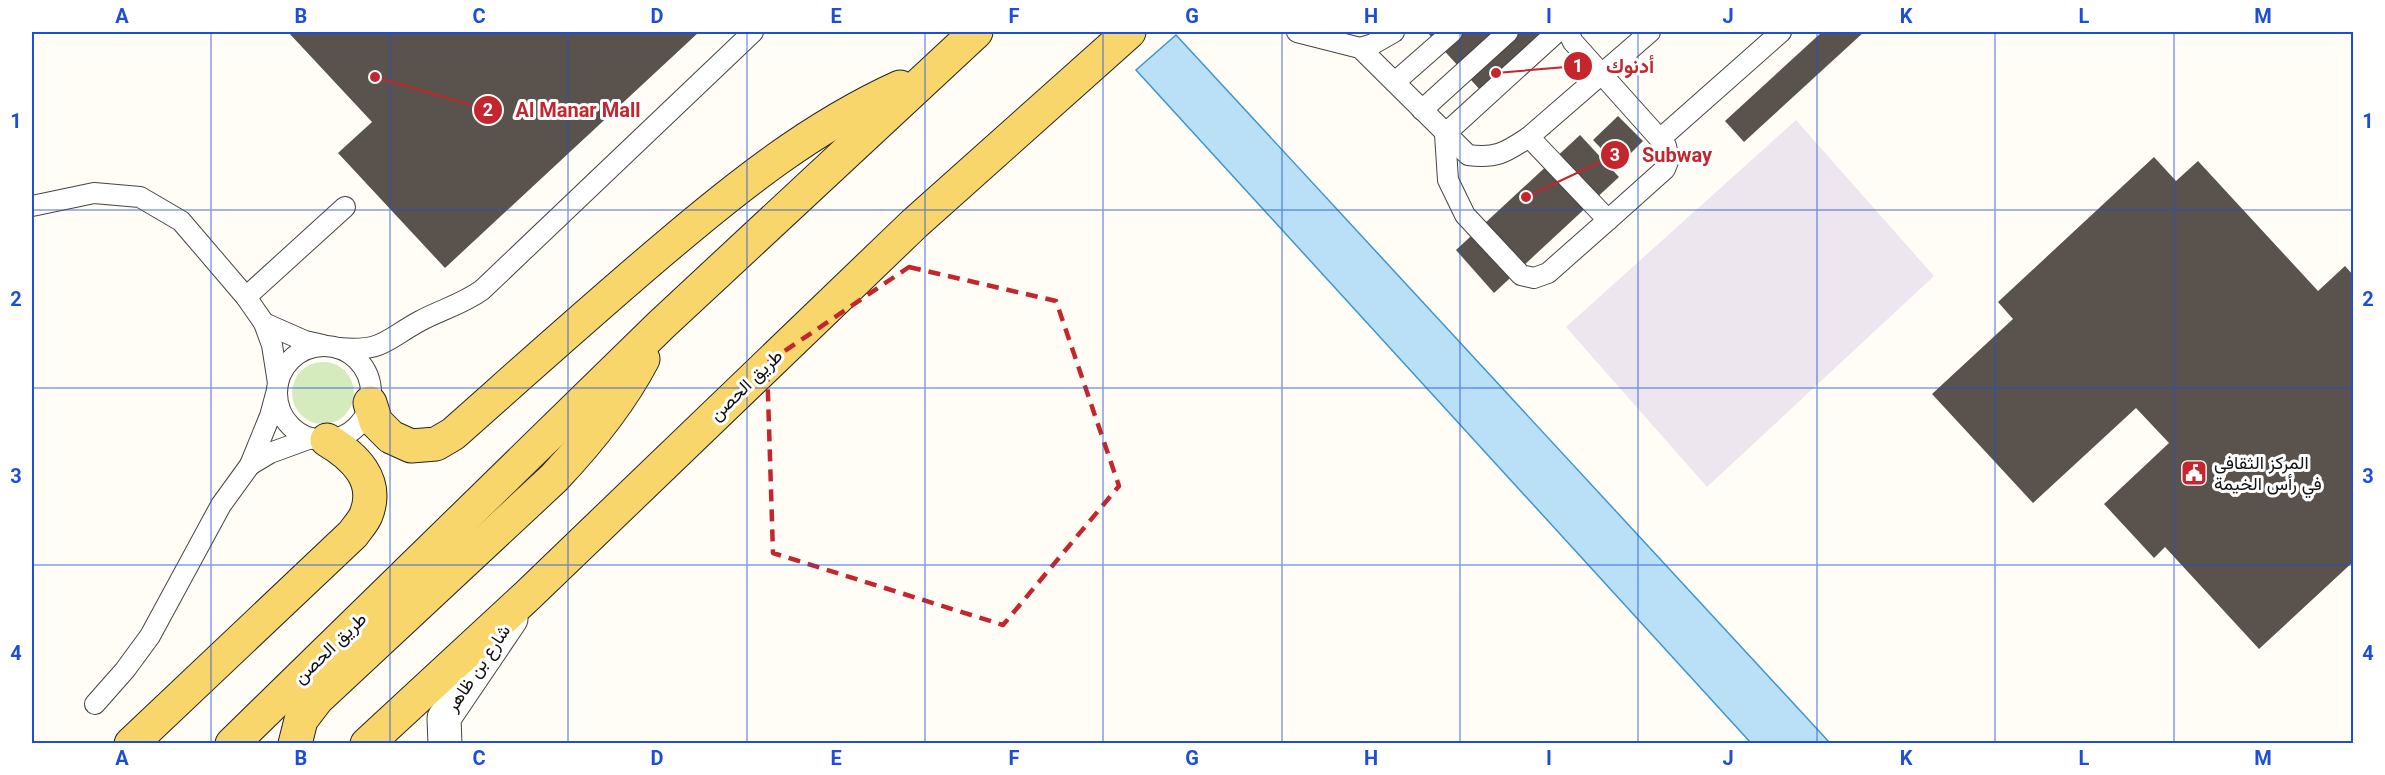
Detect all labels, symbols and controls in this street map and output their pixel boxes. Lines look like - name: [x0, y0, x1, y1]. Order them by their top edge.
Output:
- text: A: [115, 2, 129, 34]
- text: B: [295, 2, 307, 34]
- text: C: [472, 2, 486, 34]
- text: D: [651, 2, 664, 34]
- text: E: [830, 2, 842, 34]
- text: F: [1009, 2, 1020, 34]
- text: G: [1185, 2, 1199, 34]
- text: H: [1364, 2, 1378, 34]
- text: I: [1546, 2, 1552, 34]
- text: J: [1722, 2, 1734, 34]
- text: K: [1900, 2, 1913, 34]
- text: L: [2079, 2, 2090, 34]
- text: M: [2254, 2, 2272, 34]
- callout: أدنوك: [1563, 47, 1666, 85]
- text: أدنوك: [1606, 52, 1654, 84]
- text: 1: [1573, 54, 1583, 82]
- callout: Al Manar Mall: [473, 91, 652, 129]
- text: Al Manar Mall: [515, 96, 641, 128]
- text: 2: [483, 98, 493, 126]
- text: 1: [10, 107, 22, 139]
- text: 1: [2362, 107, 2374, 139]
- callout: Subway: [1600, 136, 1724, 174]
- text: Subway: [1642, 141, 1713, 173]
- text: 3: [1610, 143, 1620, 171]
- text: 2: [10, 285, 22, 317]
- text: 2: [2362, 285, 2374, 317]
- street label: طريق الحصن: [704, 344, 791, 429]
- place label: المركز الثقافي في رأس الخيمة: [2214, 451, 2322, 500]
- public building icon: المركز الثقافي في رأس الخيمة: [2179, 458, 2209, 488]
- text: 3: [10, 462, 22, 494]
- text: 3: [2362, 462, 2374, 494]
- street label: طريق الحصن: [288, 607, 375, 692]
- street label: شارع بن ظاهر: [440, 620, 519, 719]
- text: 4: [10, 639, 22, 671]
- text: 4: [2362, 639, 2374, 671]
- text: A: [115, 744, 129, 775]
- text: B: [295, 744, 307, 775]
- text: C: [472, 744, 486, 775]
- text: D: [651, 744, 664, 775]
- text: E: [830, 744, 842, 775]
- text: F: [1009, 744, 1020, 775]
- text: G: [1185, 744, 1199, 775]
- text: H: [1364, 744, 1378, 775]
- text: I: [1546, 744, 1552, 775]
- text: J: [1722, 744, 1734, 775]
- text: K: [1900, 744, 1913, 775]
- text: L: [2079, 744, 2090, 775]
- text: M: [2254, 744, 2272, 775]

